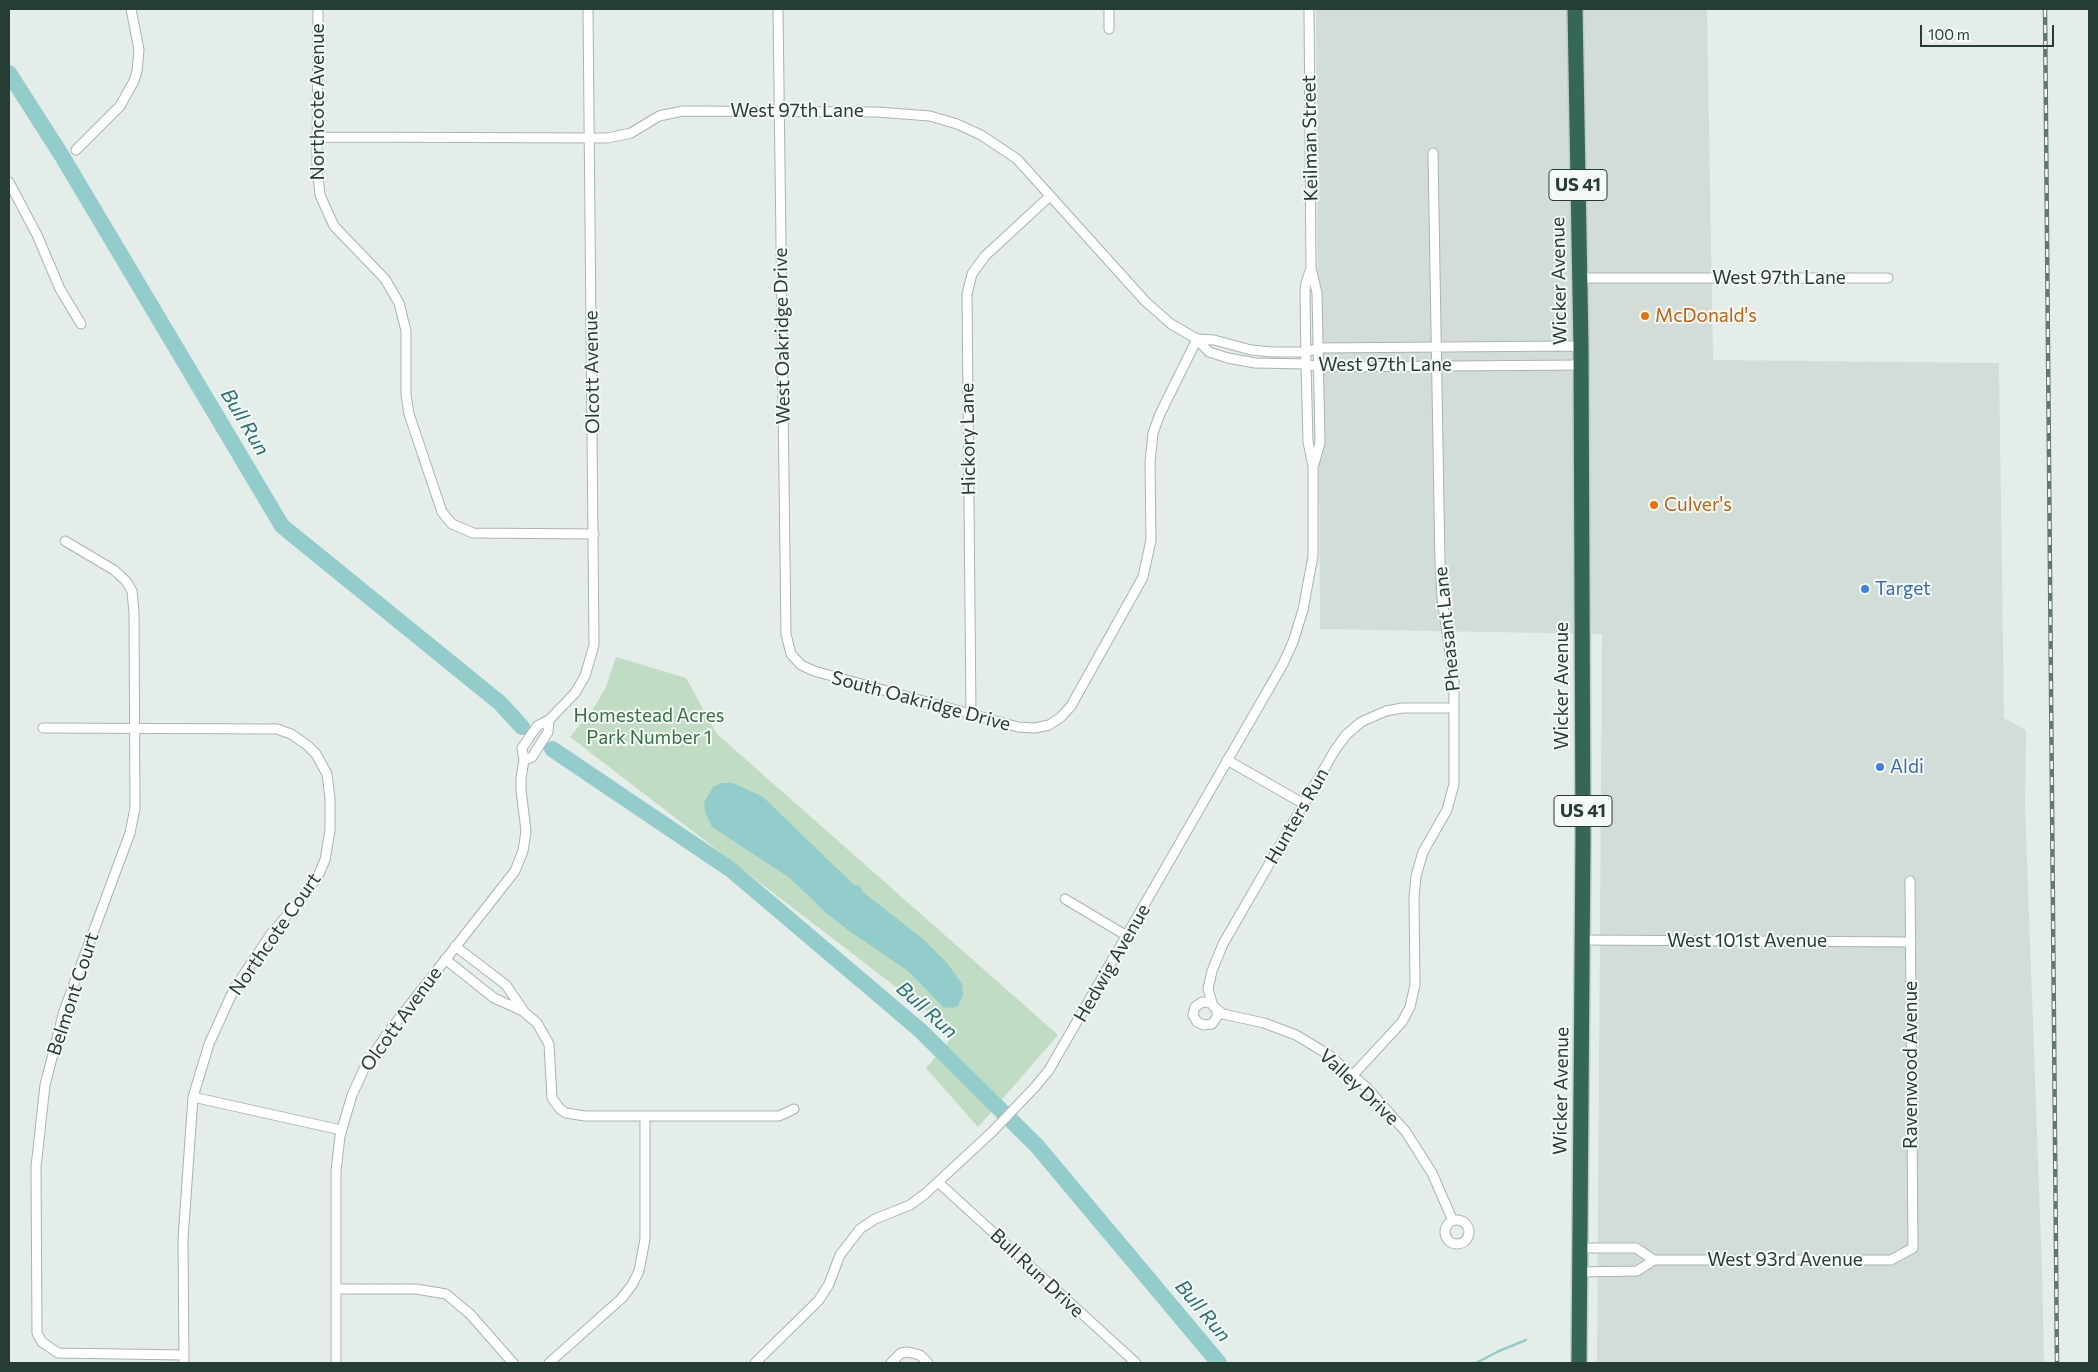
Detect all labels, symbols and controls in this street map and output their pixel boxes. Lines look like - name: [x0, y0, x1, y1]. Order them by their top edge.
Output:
- scale bar: [1923, 15, 2057, 47]
- street label: Northcote Avenue: [307, 23, 329, 181]
- text: 100 m: [1928, 25, 1970, 43]
- street label: Keilman Street: [1297, 75, 1323, 201]
- street label: West 97th Lane: [730, 100, 864, 122]
- road number: US 41: [1549, 170, 1607, 200]
- street label: Wicker Avenue: [1546, 217, 1572, 345]
- street label: West Oakridge Drive: [769, 247, 795, 425]
- street label: West 97th Lane: [1712, 267, 1846, 289]
- place label: McDonald's: [1655, 305, 1757, 327]
- street label: Olcott Avenue: [580, 310, 604, 434]
- marker: McDonald's: [1639, 310, 1651, 322]
- street label: West 97th Lane: [1318, 354, 1452, 376]
- street label: Hickory Lane: [956, 383, 980, 495]
- water label: Bull Run: [216, 384, 274, 460]
- place label: Culver's: [1664, 494, 1732, 516]
- marker: Culver's: [1648, 499, 1660, 511]
- street label: Pheasant Lane: [1429, 565, 1465, 693]
- place label: Target: [1875, 578, 1931, 600]
- marker: Target: [1859, 583, 1871, 595]
- street label: Wicker Avenue: [1551, 622, 1573, 750]
- street label: South Oakridge Drive: [829, 666, 1013, 736]
- park label: Homestead Acres Park Number 1: [573, 705, 725, 749]
- place label: Aldi: [1890, 756, 1924, 778]
- marker: Aldi: [1874, 761, 1886, 773]
- street label: Hunters Run: [1260, 764, 1334, 868]
- road number: US 41: [1554, 796, 1612, 826]
- street label: Northcote Court: [224, 868, 326, 1000]
- street label: Hedwig Avenue: [1069, 900, 1155, 1026]
- street label: Belmont Court: [42, 930, 104, 1058]
- street label: West 101st Avenue: [1667, 930, 1827, 952]
- street label: Olcott Avenue: [355, 962, 447, 1076]
- water label: Bull Run: [891, 976, 963, 1044]
- street label: Ravenwood Avenue: [1900, 981, 1922, 1149]
- street label: Wicker Avenue: [1548, 1027, 1574, 1155]
- street label: Valley Drive: [1314, 1044, 1404, 1130]
- street label: Bull Run Drive: [985, 1224, 1089, 1322]
- street label: West 93rd Avenue: [1707, 1249, 1863, 1271]
- water label: Bull Run: [1170, 1275, 1236, 1347]

